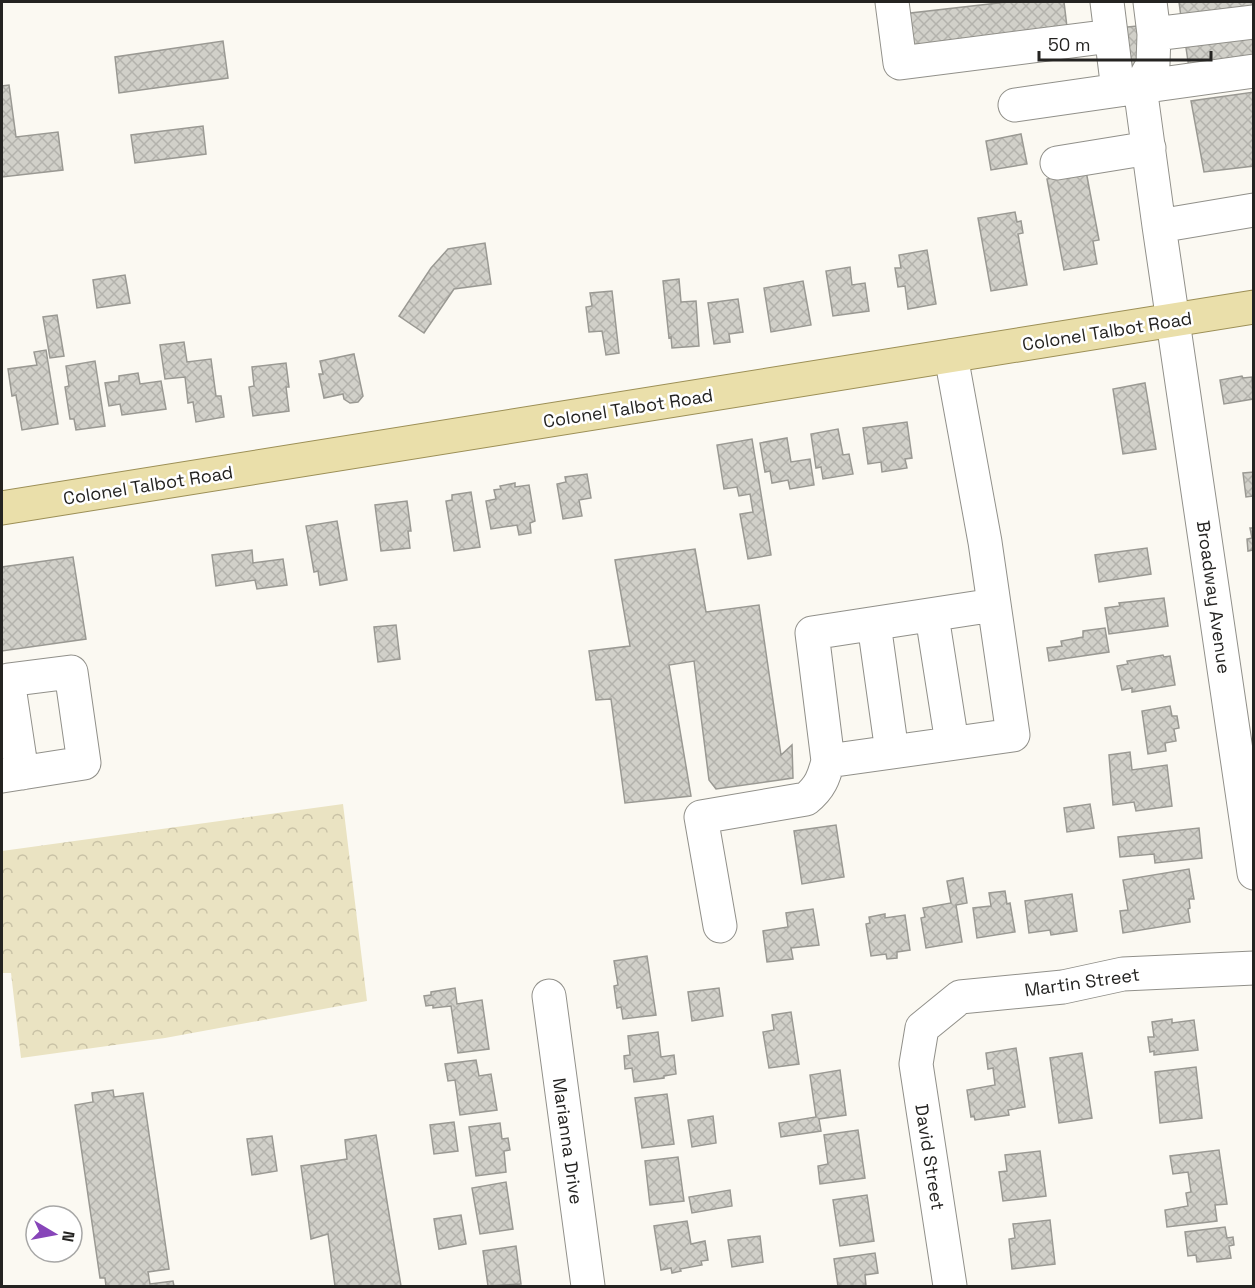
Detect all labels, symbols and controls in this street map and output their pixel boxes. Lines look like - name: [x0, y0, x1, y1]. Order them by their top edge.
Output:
- scale bar: [1039, 24, 1212, 62]
- text: 50 m: [1048, 33, 1090, 56]
- street label: Colonel Talbot Road: [1020, 306, 1194, 356]
- street label: Colonel Talbot Road: [541, 383, 715, 433]
- street label: Colonel Talbot Road: [61, 460, 235, 510]
- street label: Broadway Avenue: [1192, 519, 1236, 675]
- street label: Martin Street: [1023, 963, 1141, 1001]
- street label: Marianna Drive: [548, 1076, 588, 1206]
- street label: David Street: [910, 1102, 950, 1212]
- north arrow: [24, 1204, 84, 1264]
- text: N: [57, 1229, 80, 1244]

